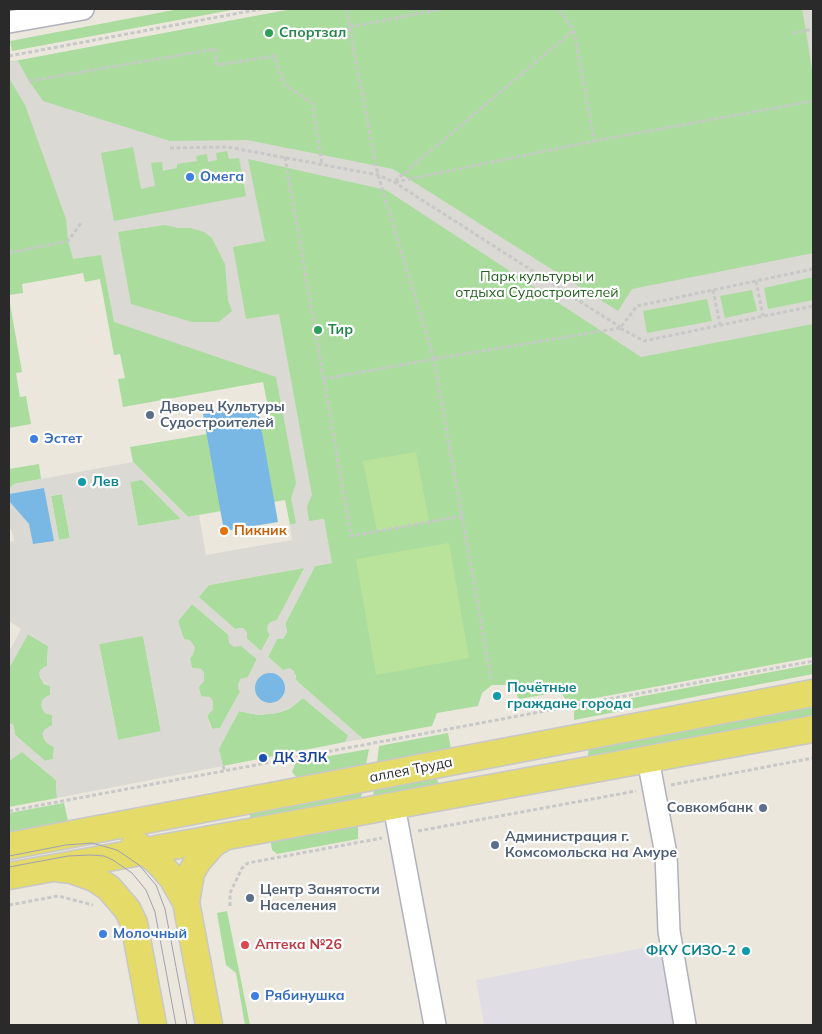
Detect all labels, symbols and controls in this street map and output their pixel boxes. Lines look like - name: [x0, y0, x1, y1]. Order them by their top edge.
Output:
- place label: Спортзал: [279, 25, 346, 41]
- marker: Спортзал: [263, 27, 275, 39]
- place label: Омега: [200, 169, 244, 185]
- marker: Омега: [184, 171, 196, 183]
- park label: Парк культуры и отдыха Судостроителей: [455, 269, 619, 302]
- place label: Тир: [328, 322, 353, 338]
- marker: Тир: [312, 324, 324, 336]
- place label: Дворец Культуры Судостроителей: [160, 399, 285, 432]
- marker: Дворец Культуры Судостроителей: [144, 409, 156, 421]
- place label: Эстет: [44, 431, 82, 447]
- marker: Эстет: [28, 433, 40, 445]
- place label: Лев: [92, 474, 119, 490]
- marker: Лев: [76, 476, 88, 488]
- place label: Пикник: [234, 523, 287, 539]
- marker: Пикник: [218, 525, 230, 537]
- place label: Почётные граждане города: [507, 680, 631, 712]
- marker: Почётные граждане города: [491, 690, 503, 702]
- place label: ДК ЗЛК: [273, 750, 327, 766]
- marker: ДК ЗЛК: [257, 752, 269, 764]
- street label: аллея Труда: [368, 754, 454, 786]
- place label: Совкомбанк: [667, 800, 753, 816]
- marker: Совкомбанк: [757, 802, 769, 814]
- place label: Администрация г. Комсомольска на Амуре: [505, 829, 677, 862]
- marker: Администрация г. Комсомольска на Амуре: [489, 839, 501, 851]
- place label: Центр Занятости Населения: [260, 882, 380, 914]
- marker: Центр Занятости Населения: [244, 892, 256, 904]
- place label: Молочный: [113, 926, 187, 942]
- marker: Молочный: [97, 928, 109, 940]
- place label: Аптека №26: [255, 937, 342, 953]
- marker: Аптека №26: [239, 939, 251, 951]
- place label: ФКУ СИЗО-2: [646, 943, 736, 959]
- marker: ФКУ СИЗО-2: [740, 945, 752, 957]
- place label: Рябинушка: [265, 988, 345, 1004]
- marker: Рябинушка: [249, 990, 261, 1002]

